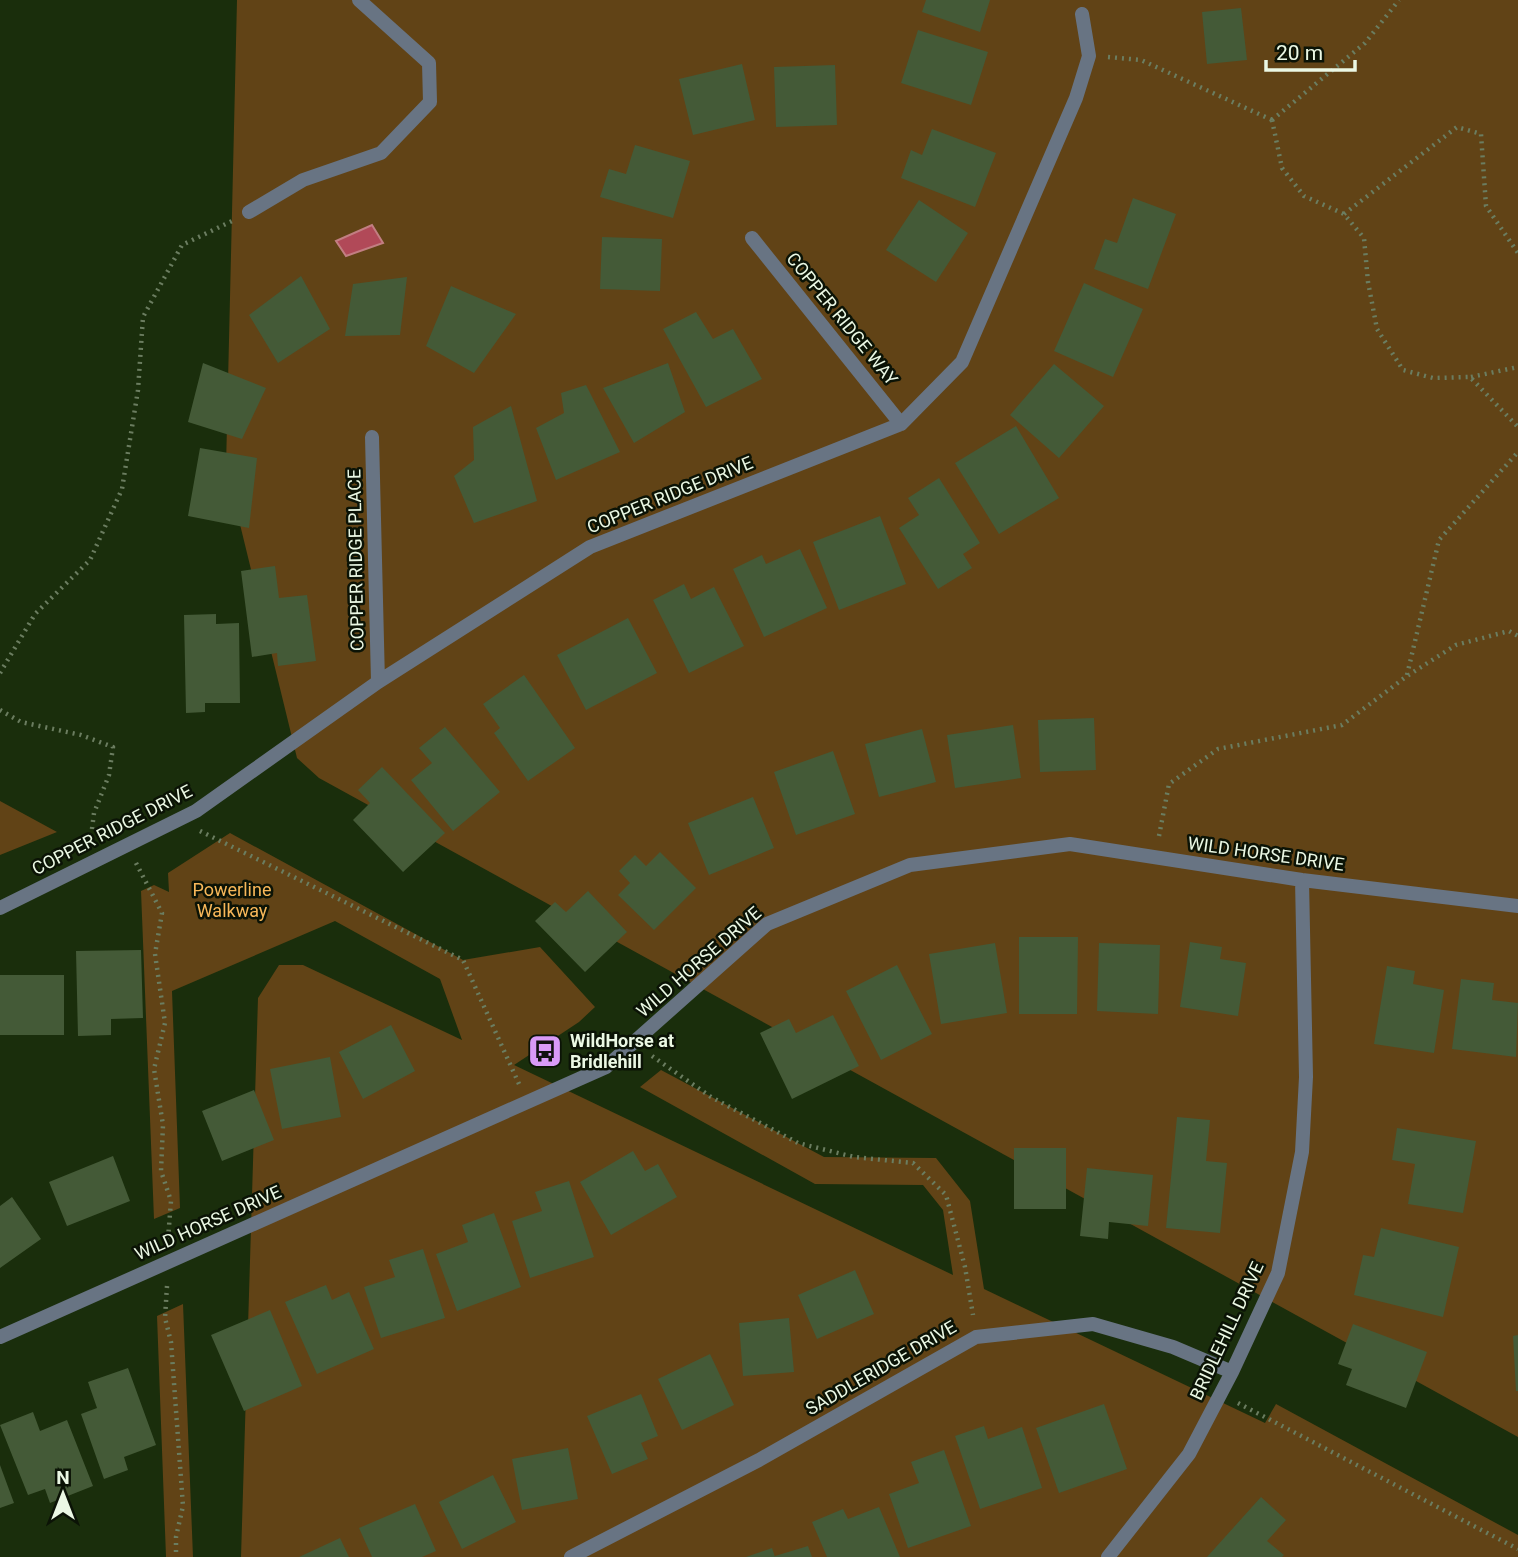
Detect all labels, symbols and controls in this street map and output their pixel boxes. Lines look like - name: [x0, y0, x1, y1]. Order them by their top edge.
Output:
- scale bar: [1266, 28, 1355, 72]
- text: 20 m: [1276, 41, 1323, 65]
- street label: COPPER RIDGE WAY: [782, 248, 902, 389]
- street label: COPPER RIDGE DRIVE: [584, 452, 756, 537]
- street label: COPPER RIDGE PLACE: [343, 469, 368, 651]
- street label: COPPER RIDGE DRIVE: [28, 780, 195, 879]
- street label: WILD HORSE DRIVE: [1186, 832, 1346, 875]
- park label: Powerline Walkway: [193, 879, 271, 921]
- street label: WILD HORSE DRIVE: [632, 902, 765, 1021]
- place label: WildHorse at Bridlehill: [570, 1030, 674, 1072]
- bus stop icon: WildHorse at Bridlehill: [526, 1032, 564, 1070]
- street label: WILD HORSE DRIVE: [131, 1181, 284, 1264]
- street label: BRIDLEHILL DRIVE: [1185, 1258, 1268, 1403]
- street label: SADDLERIDGE DRIVE: [802, 1316, 960, 1419]
- north arrow: [28, 1459, 98, 1529]
- text: N: [56, 1466, 70, 1489]

